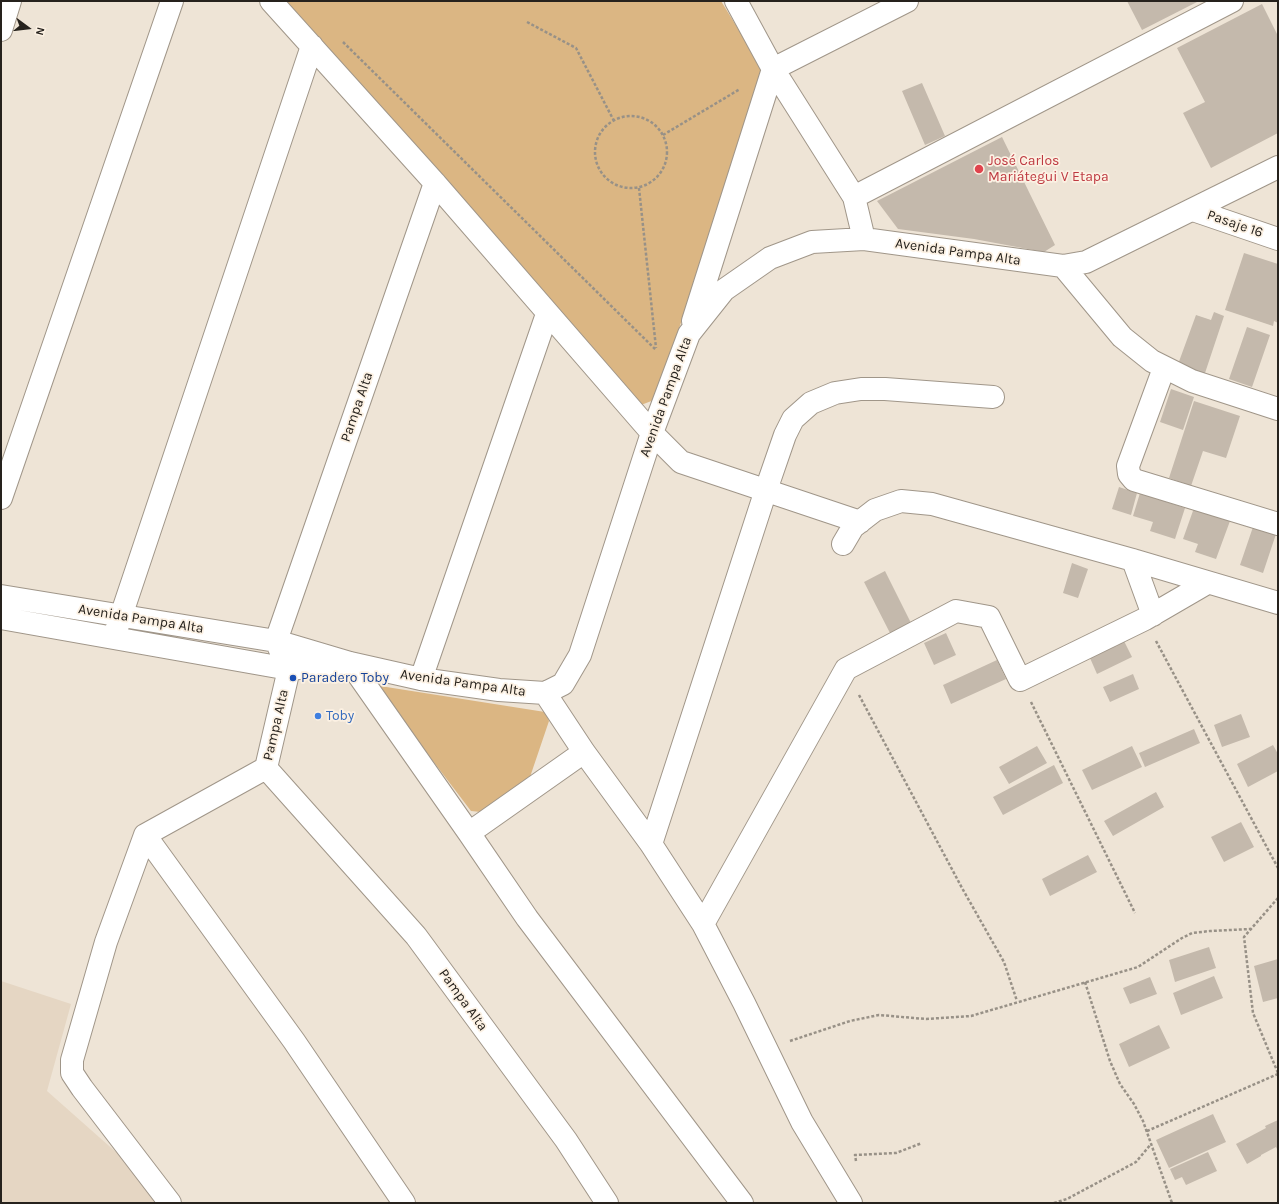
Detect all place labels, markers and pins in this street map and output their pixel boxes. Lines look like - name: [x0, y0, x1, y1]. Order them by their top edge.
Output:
- place label: José Carlos Mariátegui V Etapa: [988, 153, 1109, 186]
- marker: José Carlos Mariátegui V Etapa: [973, 163, 985, 175]
- place label: Paradero Toby: [301, 670, 389, 686]
- marker: Paradero Toby: [288, 673, 298, 683]
- place label: Toby: [326, 708, 354, 724]
- marker: Toby: [313, 711, 323, 721]

